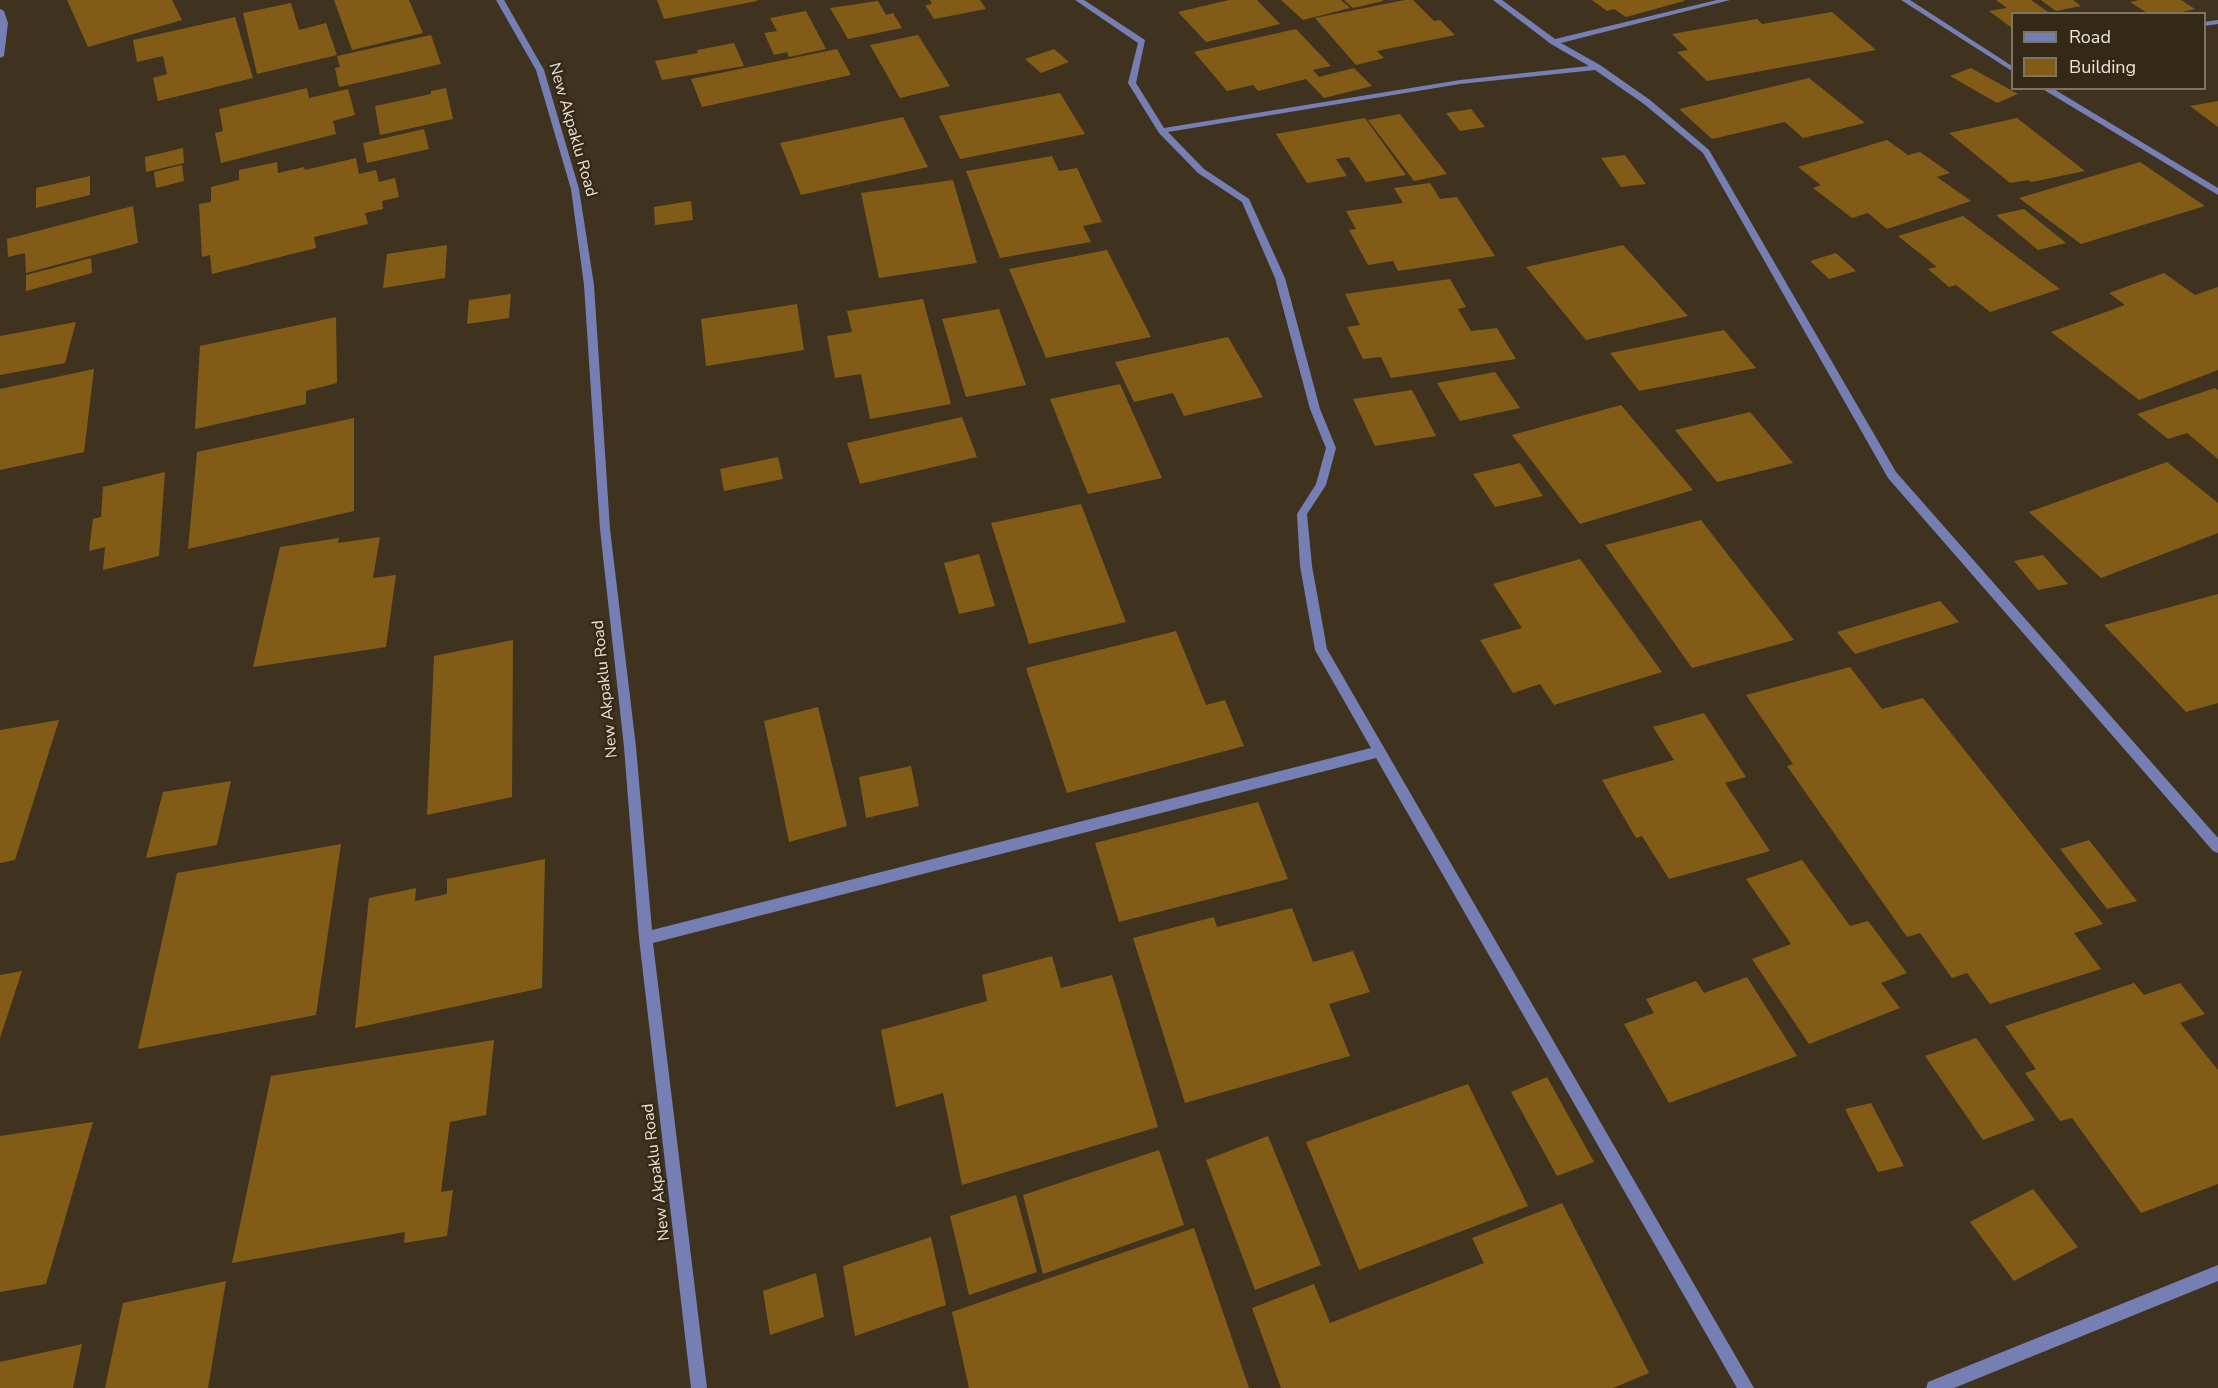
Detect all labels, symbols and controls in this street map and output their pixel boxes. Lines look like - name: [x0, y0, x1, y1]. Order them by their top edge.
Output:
- legend: [2011, 12, 2206, 90]
- text: Road: [2069, 25, 2111, 49]
- text: Building: [2069, 55, 2136, 79]
- street label: New Akpaklu Road: [544, 61, 600, 199]
- street label: New Akpaklu Road: [589, 619, 623, 759]
- street label: New Akpaklu Road: [639, 1102, 675, 1242]

